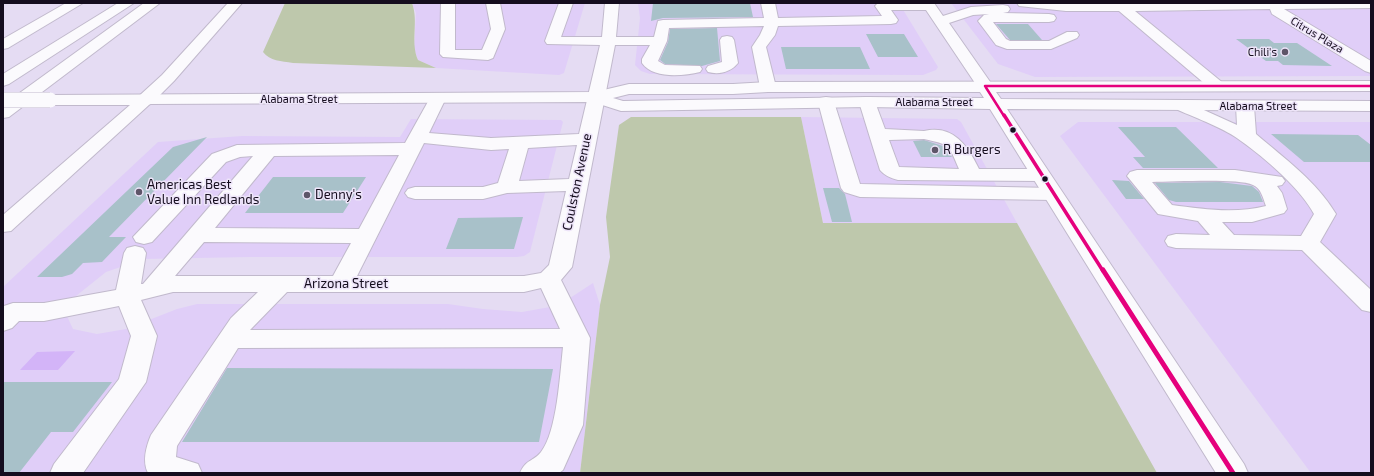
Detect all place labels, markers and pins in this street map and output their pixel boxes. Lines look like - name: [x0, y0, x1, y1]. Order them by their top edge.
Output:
- place label: Chili's: [1248, 45, 1277, 59]
- marker: Chili's: [1280, 47, 1290, 57]
- unlabelled marker: [1008, 125, 1018, 135]
- place label: R Burgers: [943, 142, 1001, 158]
- marker: R Burgers: [930, 145, 940, 155]
- unlabelled marker: [1040, 174, 1050, 184]
- place label: Americas Best Value Inn Redlands: [147, 177, 259, 208]
- marker: Americas Best Value Inn Redlands: [134, 187, 144, 197]
- place label: Denny's: [315, 187, 362, 203]
- marker: Denny's: [302, 190, 312, 200]

